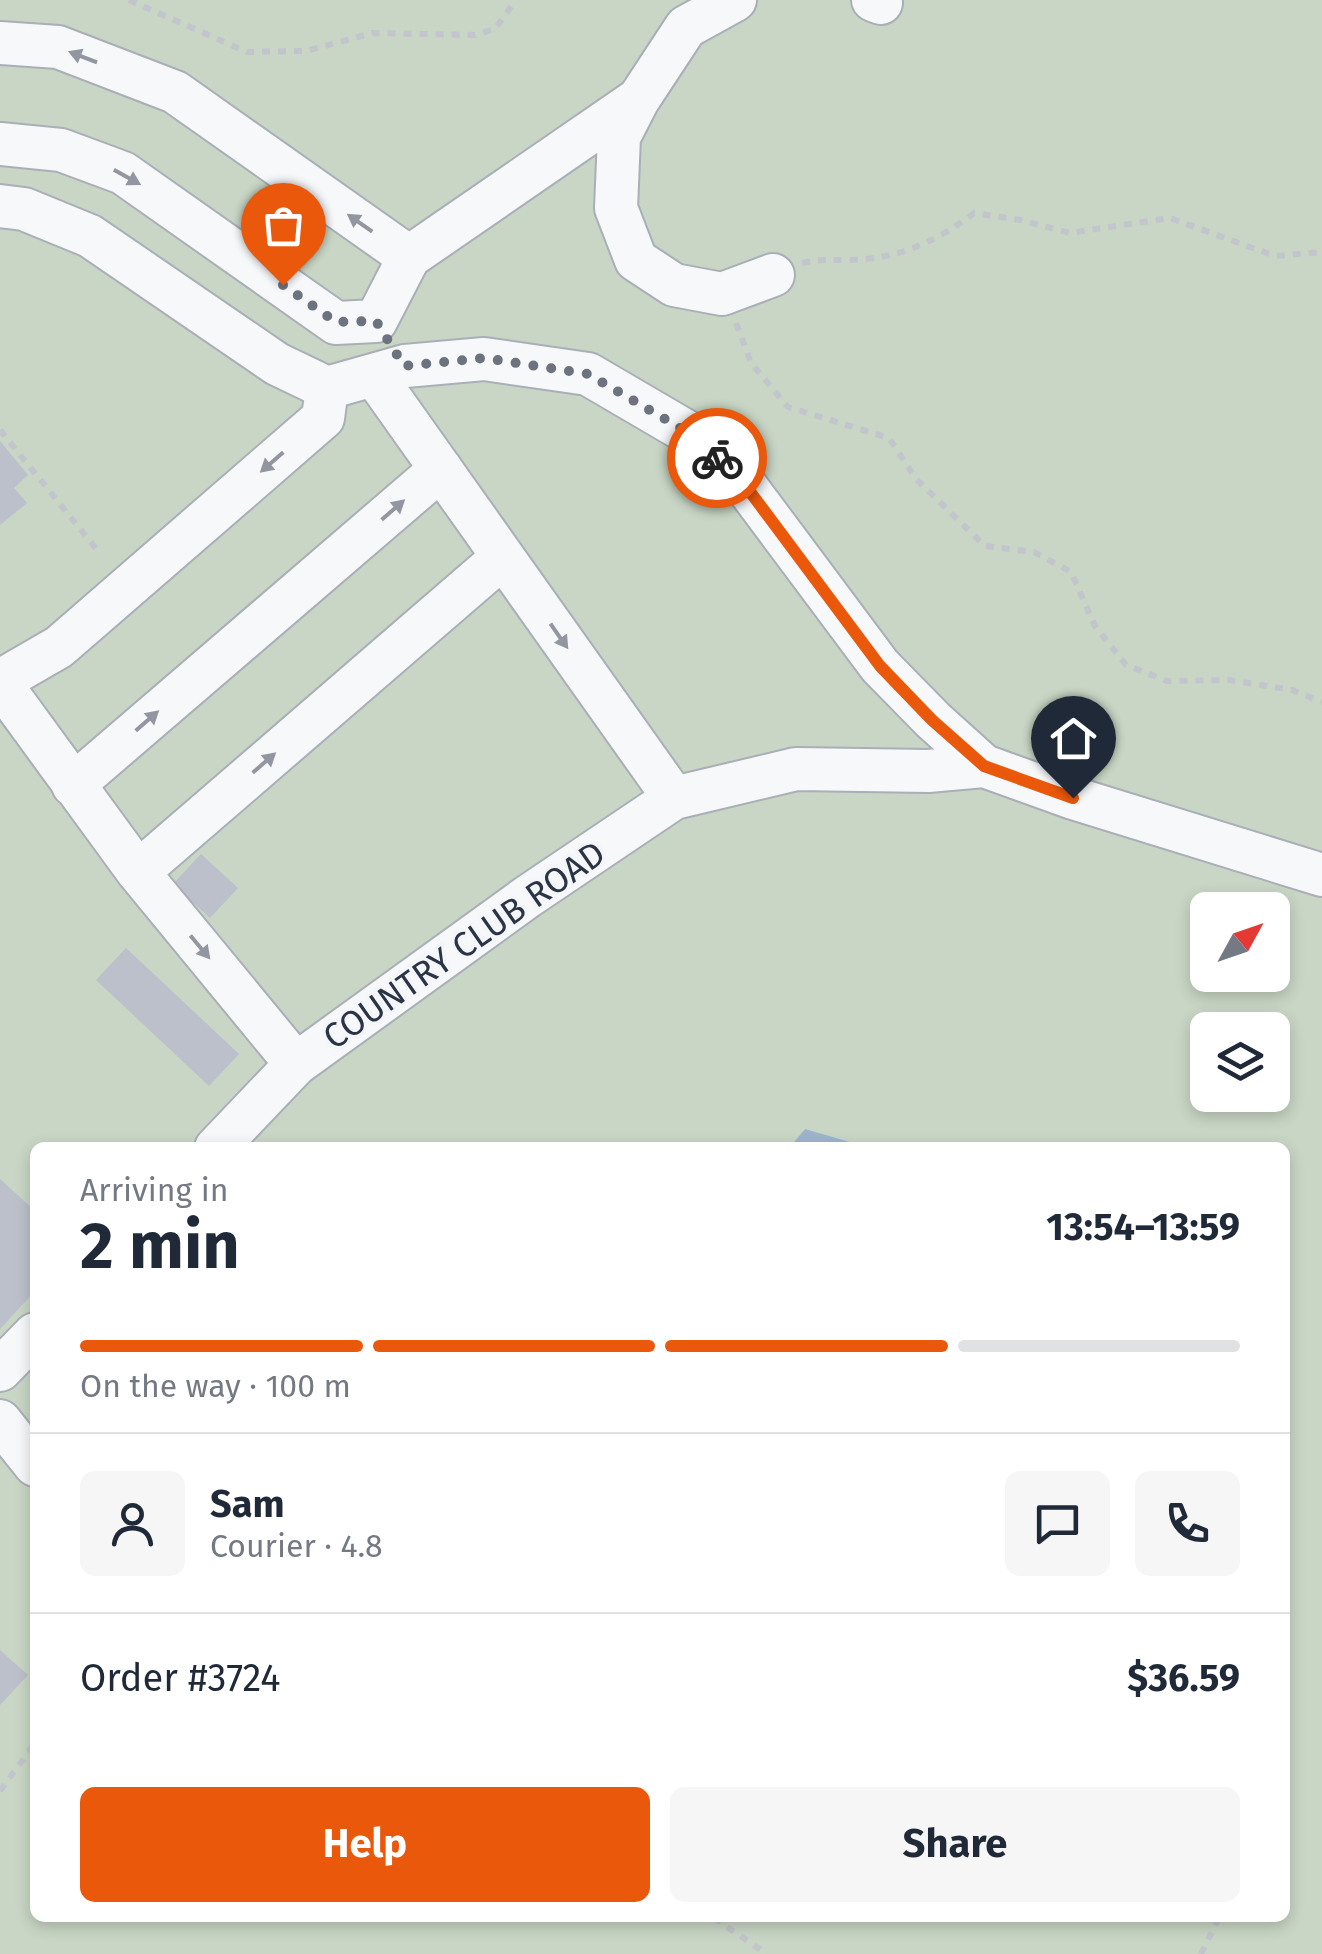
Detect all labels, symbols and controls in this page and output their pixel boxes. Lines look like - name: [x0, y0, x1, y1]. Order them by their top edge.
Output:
- one-way arrow: [68, 48, 98, 64]
- one-way arrow: [112, 169, 141, 186]
- pin: [241, 183, 326, 286]
- icon: bag: [256, 198, 311, 253]
- one-way arrow: [347, 213, 373, 233]
- courier: [667, 408, 767, 508]
- icon: bike: [690, 431, 745, 486]
- one-way arrow: [260, 450, 285, 472]
- one-way arrow: [381, 500, 406, 521]
- one-way arrow: [549, 623, 569, 650]
- pin: [1031, 696, 1116, 799]
- one-way arrow: [134, 711, 159, 733]
- icon: home: [1046, 711, 1101, 766]
- one-way arrow: [252, 752, 277, 774]
- street label: COUNTRY CLUB ROAD: [315, 832, 613, 1058]
- north arrow: [1190, 892, 1290, 992]
- map controls: [1190, 892, 1290, 1112]
- one-way arrow: [189, 935, 210, 960]
- button: layers: [1190, 1012, 1290, 1112]
- text: Arriving in: [80, 1171, 228, 1209]
- text: 13:54–13:59: [1046, 1204, 1240, 1250]
- text: 2 min: [80, 1207, 240, 1285]
- text: On the way · 100 m: [80, 1367, 351, 1405]
- button: person: [80, 1471, 185, 1576]
- button: chat: [1005, 1471, 1110, 1576]
- button: phone: [1135, 1471, 1240, 1576]
- text: Sam: [210, 1481, 285, 1527]
- text: Courier · 4.8: [210, 1527, 383, 1565]
- text: Order #3724: [80, 1655, 280, 1701]
- text: $36.59: [1127, 1655, 1240, 1701]
- button: Help: [80, 1787, 650, 1902]
- button: Share: [670, 1787, 1240, 1902]

